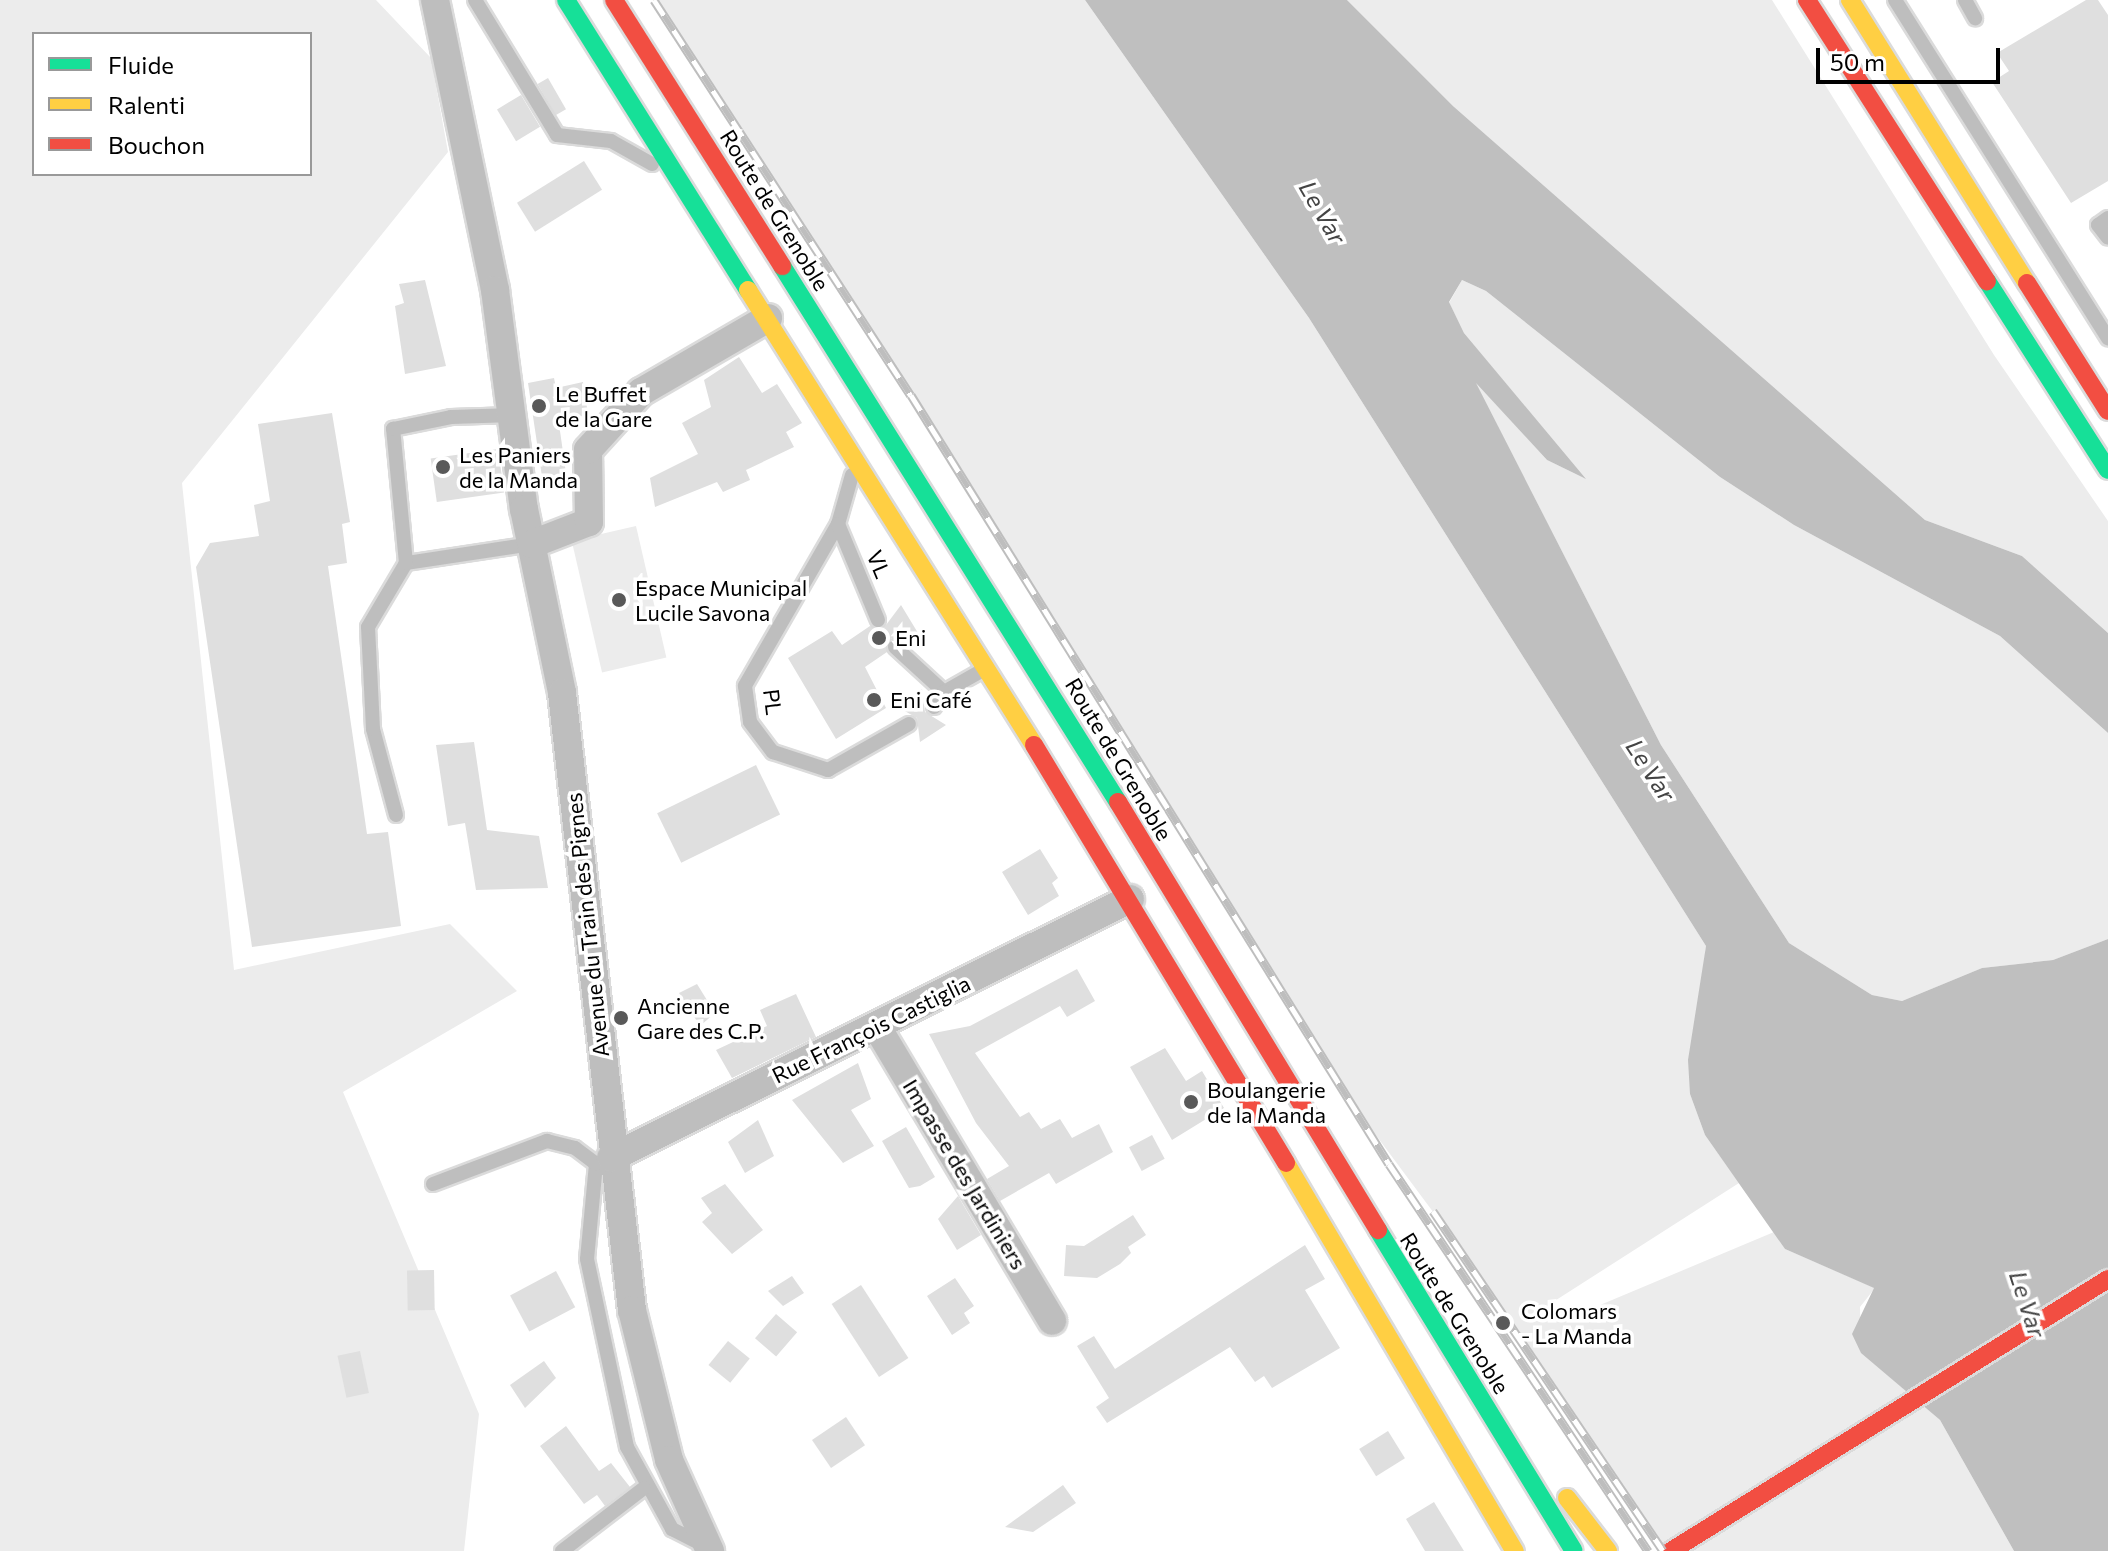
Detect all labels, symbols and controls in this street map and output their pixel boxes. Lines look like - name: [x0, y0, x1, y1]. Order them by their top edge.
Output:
- legend: [32, 32, 312, 176]
- scale bar: [1820, 32, 2004, 82]
- text: 50 m: [1830, 47, 1885, 76]
- text: Fluide: [108, 50, 174, 79]
- text: Ralenti: [108, 90, 185, 119]
- street label: Route de Grenoble: [715, 125, 835, 295]
- text: Bouchon: [108, 130, 205, 159]
- water label: Le Var: [1293, 175, 1353, 249]
- place label: Le Buffet de la Gare: [555, 380, 652, 432]
- marker: Le Buffet de la Gare: [530, 397, 548, 415]
- place label: Les Paniers de la Manda: [459, 441, 578, 492]
- marker: Les Paniers de la Manda: [434, 458, 452, 476]
- street label: VL: [861, 546, 897, 582]
- place label: Espace Municipal Lucile Savona: [635, 574, 807, 626]
- marker: Espace Municipal Lucile Savona: [610, 591, 628, 609]
- place label: Eni: [895, 625, 926, 651]
- marker: Eni: [870, 629, 888, 647]
- street label: Route de Grenoble: [1060, 673, 1178, 845]
- street label: PL: [758, 687, 788, 717]
- place label: Eni Café: [890, 687, 972, 713]
- marker: Eni Café: [865, 691, 883, 709]
- water label: Le Var: [1620, 733, 1682, 807]
- street label: Avenue du Train des Pignes: [560, 791, 614, 1059]
- street label: Rue François Castiglia: [767, 969, 975, 1089]
- place label: Ancienne Gare des C.P.: [637, 992, 764, 1044]
- marker: Ancienne Gare des C.P.: [612, 1009, 630, 1027]
- street label: Impasse des Jardiniers: [898, 1074, 1032, 1274]
- place label: Boulangerie de la Manda: [1207, 1076, 1326, 1128]
- marker: Boulangerie de la Manda: [1182, 1093, 1200, 1111]
- street label: Route de Grenoble: [1395, 1228, 1515, 1398]
- water label: Le Var: [2004, 1267, 2052, 1341]
- place label: Colomars - La Manda: [1521, 1297, 1632, 1348]
- marker: Colomars - La Manda: [1492, 1312, 1514, 1334]

